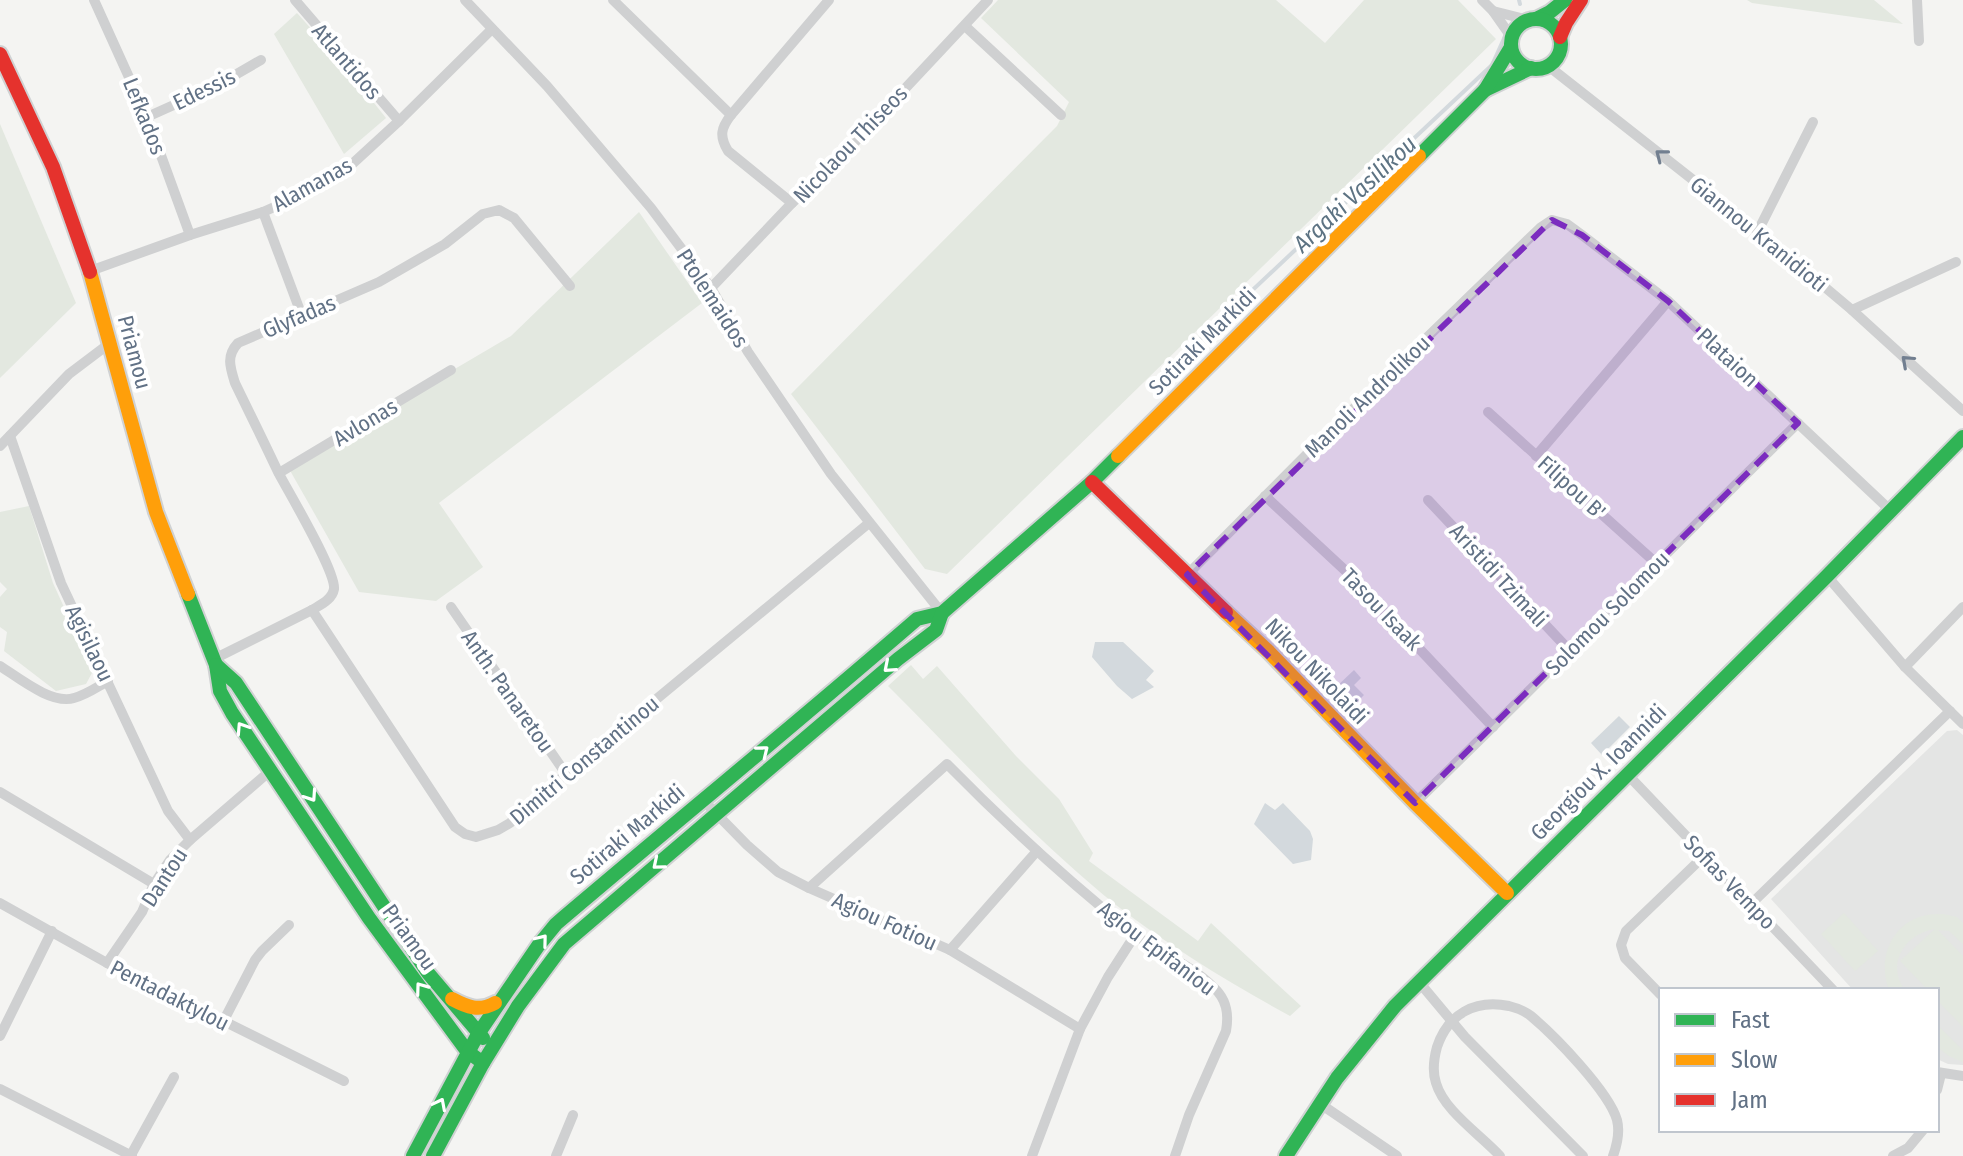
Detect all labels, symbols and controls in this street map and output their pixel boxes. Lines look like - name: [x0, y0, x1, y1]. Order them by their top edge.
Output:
- street label: Atlantidos: [306, 18, 387, 105]
- street label: Edessis: [169, 63, 240, 116]
- street label: Lefkados: [117, 74, 172, 158]
- street label: Nicolaou Thiseos: [788, 80, 913, 209]
- water label: Argaki Vasilikou: [1287, 130, 1422, 259]
- street label: Alamanas: [267, 151, 357, 217]
- one-way arrow: [1655, 151, 1670, 165]
- street label: Giannou Kranidioti: [1685, 171, 1833, 298]
- street label: Ptolemaidos: [671, 244, 755, 353]
- street label: Sotiraki Markidi: [1143, 282, 1262, 401]
- street label: Glyfadas: [259, 289, 340, 344]
- street label: Priamou: [112, 312, 157, 392]
- street label: Plataion: [1691, 322, 1764, 393]
- street label: Manoli Androlikou: [1299, 330, 1436, 463]
- one-way arrow: [1902, 356, 1917, 370]
- street label: Avlonas: [328, 393, 402, 452]
- street label: Filipou B': [1532, 450, 1611, 525]
- street label: Aristidi Tzimali: [1444, 518, 1553, 633]
- street label: Solomou Solomou: [1540, 546, 1675, 681]
- street label: Tasou Isaak: [1336, 563, 1428, 657]
- street label: Agisilaou: [59, 600, 120, 686]
- street label: Nikou Nikolaidi: [1259, 613, 1374, 730]
- street label: Anth. Panaretou: [455, 625, 560, 758]
- one-way arrow: [883, 657, 898, 672]
- street label: Dimitri Constantinou: [504, 690, 664, 831]
- street label: Georgiou X. Ioannidi: [1525, 699, 1672, 846]
- one-way arrow: [236, 722, 251, 737]
- one-way arrow: [754, 746, 769, 760]
- street label: Sotiraki Markidi: [565, 779, 690, 890]
- one-way arrow: [301, 787, 316, 802]
- street label: Sofias Vempo: [1678, 829, 1781, 935]
- street label: Dantou: [135, 843, 193, 912]
- one-way arrow: [653, 854, 667, 869]
- street label: Agiou Fotiou: [828, 886, 941, 957]
- street label: Agiou Epifaniou: [1093, 895, 1221, 1001]
- street label: Priamou: [377, 899, 443, 976]
- one-way arrow: [533, 935, 547, 950]
- street label: Pentadaktylou: [106, 954, 234, 1037]
- one-way arrow: [416, 983, 430, 997]
- legend: [1659, 988, 1939, 1132]
- text: Fast: [1731, 1006, 1770, 1034]
- text: Slow: [1731, 1046, 1778, 1074]
- text: Jam: [1731, 1086, 1768, 1114]
- one-way arrow: [431, 1097, 446, 1112]

